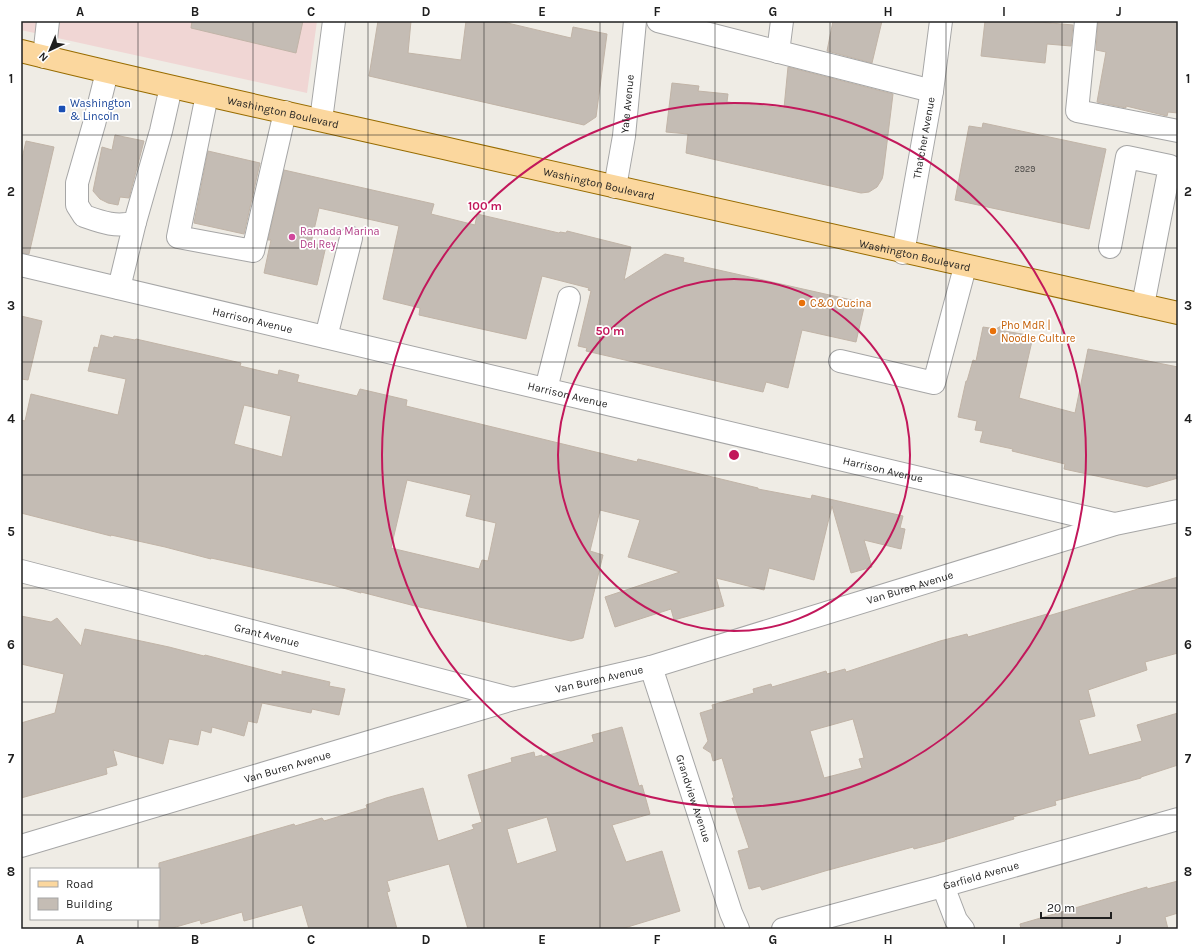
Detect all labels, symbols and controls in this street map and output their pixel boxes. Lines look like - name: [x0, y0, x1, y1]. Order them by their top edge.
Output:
- text: A: [76, 4, 84, 19]
- text: B: [191, 4, 199, 19]
- text: C: [307, 4, 315, 19]
- text: D: [422, 4, 431, 19]
- text: E: [538, 4, 546, 19]
- text: F: [653, 4, 661, 19]
- text: G: [769, 4, 777, 19]
- text: H: [883, 4, 893, 19]
- text: I: [1002, 4, 1006, 19]
- text: J: [1116, 4, 1122, 19]
- north arrow: [30, 30, 70, 70]
- text: N: [36, 49, 51, 64]
- text: 1: [9, 71, 13, 86]
- text: 1: [1186, 71, 1190, 86]
- street label: Yale Avenue: [618, 74, 637, 134]
- street label: Washington Boulevard: [226, 94, 340, 131]
- street label: Thatcher Avenue: [910, 95, 938, 180]
- place label: Washington & Lincoln: [70, 97, 131, 123]
- marker: Washington & Lincoln: [57, 104, 67, 114]
- house number: 2929: [1015, 164, 1035, 174]
- street label: Washington Boulevard: [542, 165, 656, 203]
- text: 2: [7, 184, 15, 199]
- text: 2: [1184, 184, 1192, 199]
- text: 100 m: [468, 199, 502, 213]
- place label: Ramada Marina Del Rey: [300, 225, 380, 251]
- marker: Ramada Marina Del Rey: [287, 232, 297, 242]
- street label: Washington Boulevard: [858, 237, 972, 274]
- place label: C&O Cucina: [810, 297, 872, 310]
- text: 3: [7, 298, 15, 313]
- marker: C&O Cucina: [797, 298, 807, 308]
- text: 3: [1184, 298, 1192, 313]
- street label: Harrison Avenue: [211, 305, 294, 336]
- place label: Pho MdR | Noodle Culture: [1001, 319, 1076, 345]
- text: 50 m: [596, 324, 625, 338]
- marker: Pho MdR | Noodle Culture: [988, 326, 998, 336]
- street label: Harrison Avenue: [526, 379, 609, 411]
- text: 4: [7, 411, 15, 426]
- text: 4: [1184, 411, 1192, 426]
- centre of rings: [727, 448, 741, 462]
- street label: Harrison Avenue: [842, 454, 925, 486]
- text: 5: [7, 524, 15, 539]
- text: 5: [1184, 524, 1192, 539]
- street label: Van Buren Avenue: [865, 568, 955, 607]
- street label: Grant Avenue: [233, 621, 301, 650]
- text: 6: [7, 637, 15, 652]
- text: 6: [1184, 637, 1192, 652]
- street label: Van Buren Avenue: [554, 663, 645, 696]
- street label: Van Buren Avenue: [243, 748, 333, 786]
- text: 7: [8, 751, 15, 766]
- text: 7: [1185, 751, 1192, 766]
- street label: Grandview Avenue: [673, 753, 714, 844]
- street label: Garfield Avenue: [941, 859, 1021, 893]
- text: 8: [7, 864, 15, 879]
- text: 8: [1184, 864, 1192, 879]
- legend: [30, 868, 160, 920]
- text: Road: [66, 877, 94, 891]
- scale bar: [1041, 894, 1111, 920]
- text: Building: [66, 897, 113, 911]
- text: 20 m: [1047, 901, 1075, 915]
- text: A: [76, 932, 84, 947]
- text: B: [191, 932, 199, 947]
- text: C: [307, 932, 315, 947]
- text: D: [422, 932, 431, 947]
- text: E: [538, 932, 546, 947]
- text: F: [653, 932, 661, 947]
- text: G: [769, 932, 777, 947]
- text: H: [883, 932, 893, 947]
- text: I: [1002, 932, 1006, 947]
- text: J: [1116, 932, 1122, 947]

